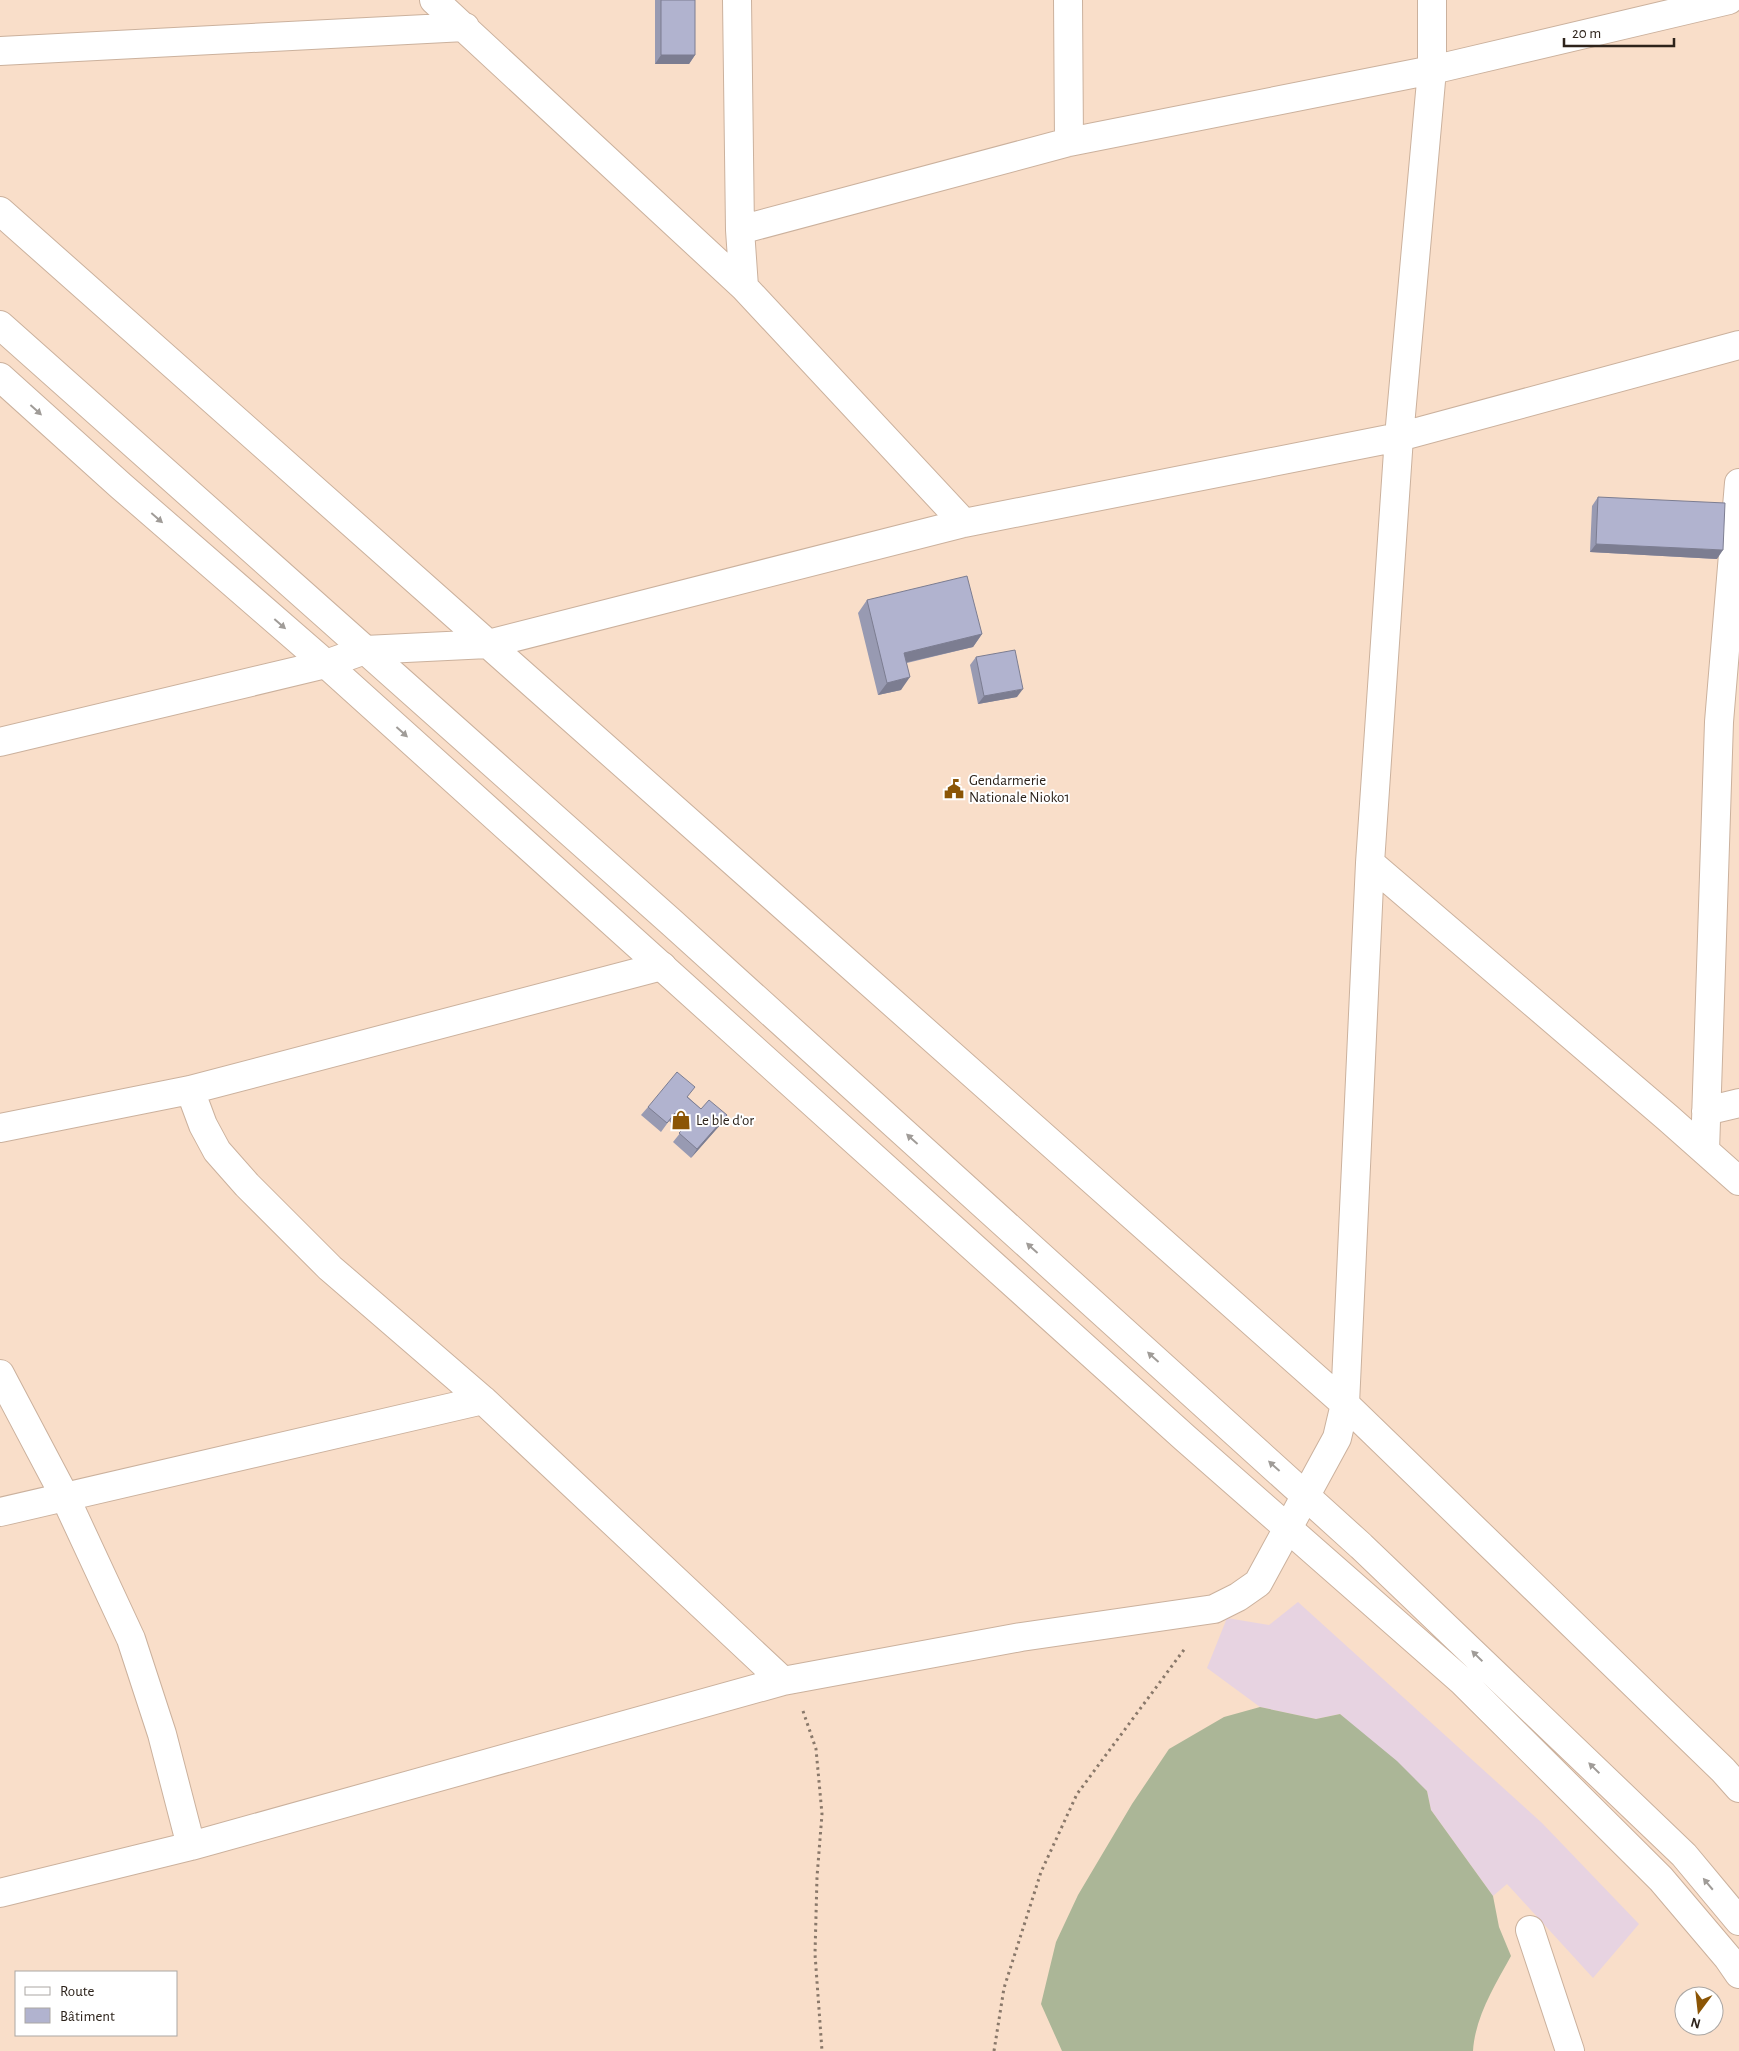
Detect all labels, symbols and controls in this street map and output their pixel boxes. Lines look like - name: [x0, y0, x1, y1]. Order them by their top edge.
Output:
- scale bar: [1564, 15, 1674, 47]
- text: 20 m: [1572, 26, 1601, 41]
- one-way arrow: [30, 404, 42, 416]
- one-way arrow: [151, 512, 163, 524]
- one-way arrow: [274, 619, 287, 630]
- one-way arrow: [395, 726, 407, 738]
- place label: Gendarmerie Nationale Nioko1: [969, 773, 1070, 805]
- public building icon: Gendarmerie Nationale Nioko1: [943, 778, 965, 800]
- shop icon: Le ble d'or: [670, 1109, 692, 1131]
- place label: Le ble d'or: [696, 1113, 754, 1128]
- one-way arrow: [906, 1133, 918, 1145]
- one-way arrow: [1027, 1242, 1039, 1254]
- one-way arrow: [1147, 1351, 1159, 1363]
- one-way arrow: [1268, 1460, 1280, 1472]
- one-way arrow: [1471, 1650, 1483, 1662]
- one-way arrow: [1589, 1762, 1601, 1774]
- one-way arrow: [1703, 1878, 1714, 1890]
- legend: [15, 1971, 178, 2036]
- text: Route: [60, 1984, 94, 1999]
- north arrow: [1674, 1986, 1724, 2036]
- text: Bâtiment: [60, 2009, 115, 2024]
- text: N: [1689, 2015, 1702, 2031]

